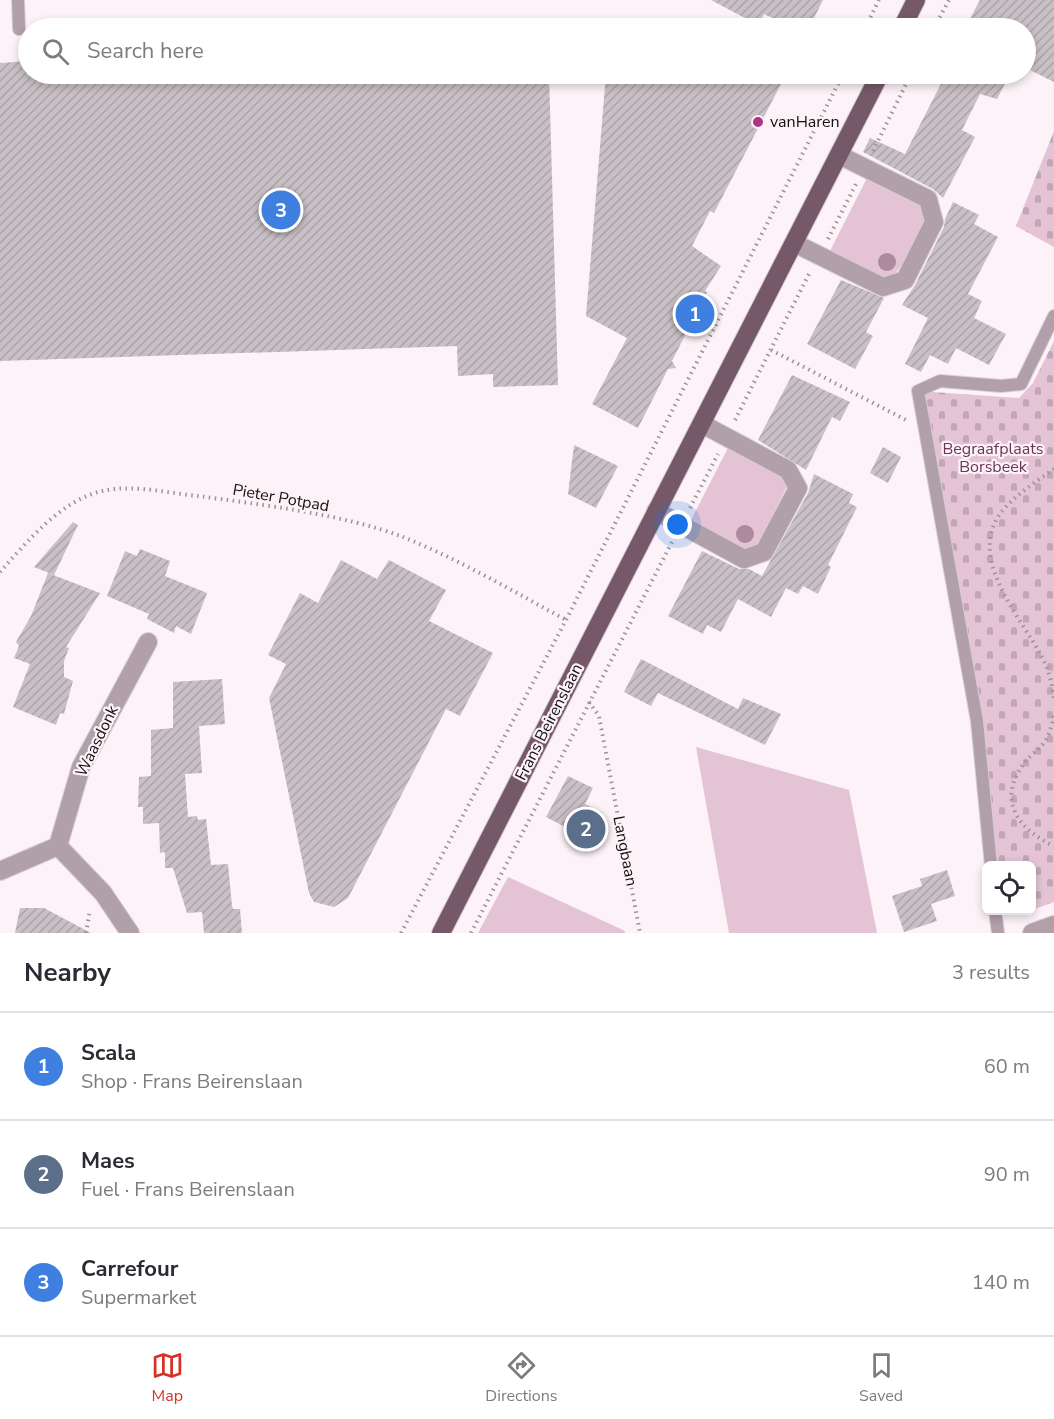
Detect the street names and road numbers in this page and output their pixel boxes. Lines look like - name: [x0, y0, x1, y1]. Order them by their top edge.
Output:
- street label: Pieter Potpad: [231, 479, 331, 517]
- street label: Frans Beirenslaan: [510, 660, 588, 784]
- street label: Waasdonk: [70, 701, 124, 780]
- street label: Langbaan: [607, 814, 643, 888]

